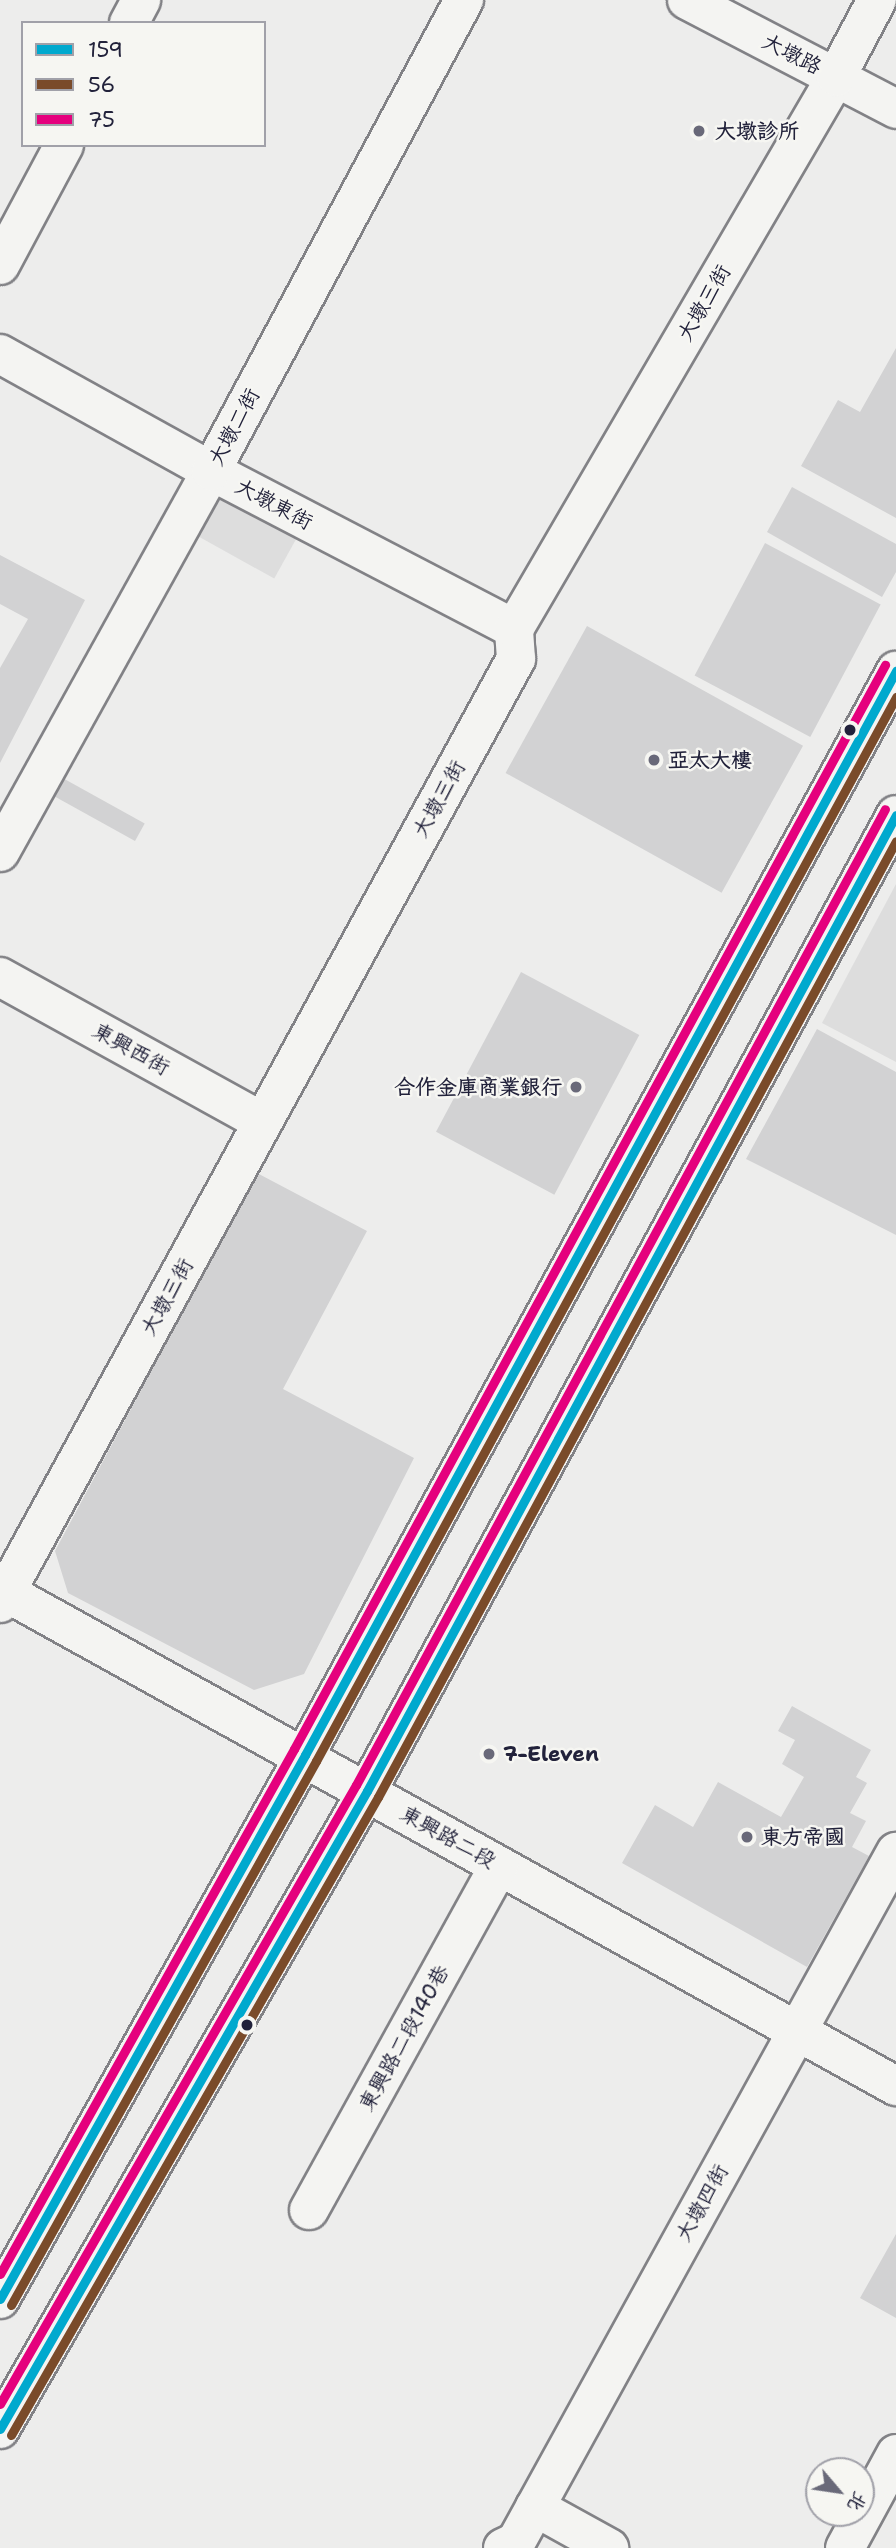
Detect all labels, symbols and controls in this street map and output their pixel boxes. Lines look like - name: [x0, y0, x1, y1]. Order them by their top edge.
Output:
- legend: [21, 21, 266, 147]
- street label: 大墩路: [758, 28, 826, 80]
- text: 159: [88, 36, 123, 64]
- text: 56: [88, 71, 115, 99]
- text: 75: [88, 106, 115, 134]
- place label: 大墩診所: [715, 118, 799, 144]
- marker: 大墩診所: [689, 121, 709, 141]
- street label: 大墩三街: [672, 260, 736, 346]
- street label: 大墩二街: [203, 384, 265, 470]
- street label: 大墩東街: [231, 473, 317, 535]
- unlabelled marker: [843, 723, 857, 737]
- place label: 亞太大樓: [668, 747, 752, 773]
- marker: 亞太大樓: [646, 752, 662, 768]
- street label: 大墩三街: [408, 756, 470, 842]
- street label: 東興西街: [88, 1018, 174, 1080]
- place label: 合作金庫商業銀行: [394, 1074, 562, 1100]
- marker: 合作金庫商業銀行: [568, 1079, 584, 1095]
- street label: 大墩三街: [136, 1254, 198, 1340]
- place label: 7-Eleven: [503, 1741, 599, 1767]
- marker: 7-Eleven: [481, 1746, 497, 1762]
- street label: 東興路二段: [396, 1801, 500, 1873]
- place label: 東方帝國: [761, 1824, 845, 1850]
- marker: 東方帝國: [739, 1829, 755, 1845]
- street label: 東興路二段140巷: [353, 1961, 455, 2115]
- unlabelled marker: [240, 2018, 254, 2032]
- street label: 大墩四街: [671, 2160, 733, 2246]
- north arrow: [805, 2457, 875, 2527]
- text: 北: [842, 2487, 873, 2516]

